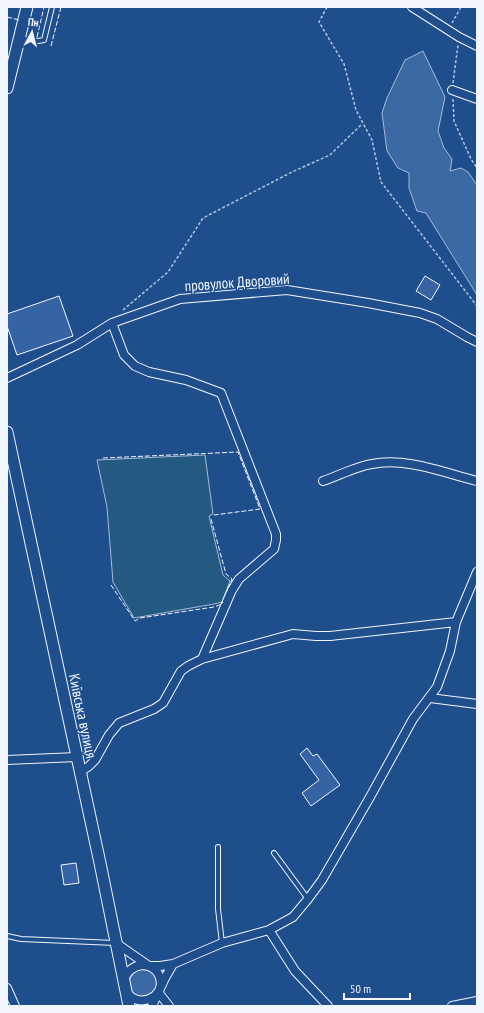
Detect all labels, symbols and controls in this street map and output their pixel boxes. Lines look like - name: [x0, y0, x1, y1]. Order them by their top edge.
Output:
- north arrow: [12, 12, 52, 52]
- text: Пн: [27, 14, 39, 30]
- street label: провулок Дворовий: [184, 269, 290, 295]
- street label: Київська вулиця: [65, 672, 101, 760]
- scale bar: [344, 975, 410, 1001]
- text: 50 m: [350, 981, 371, 996]

